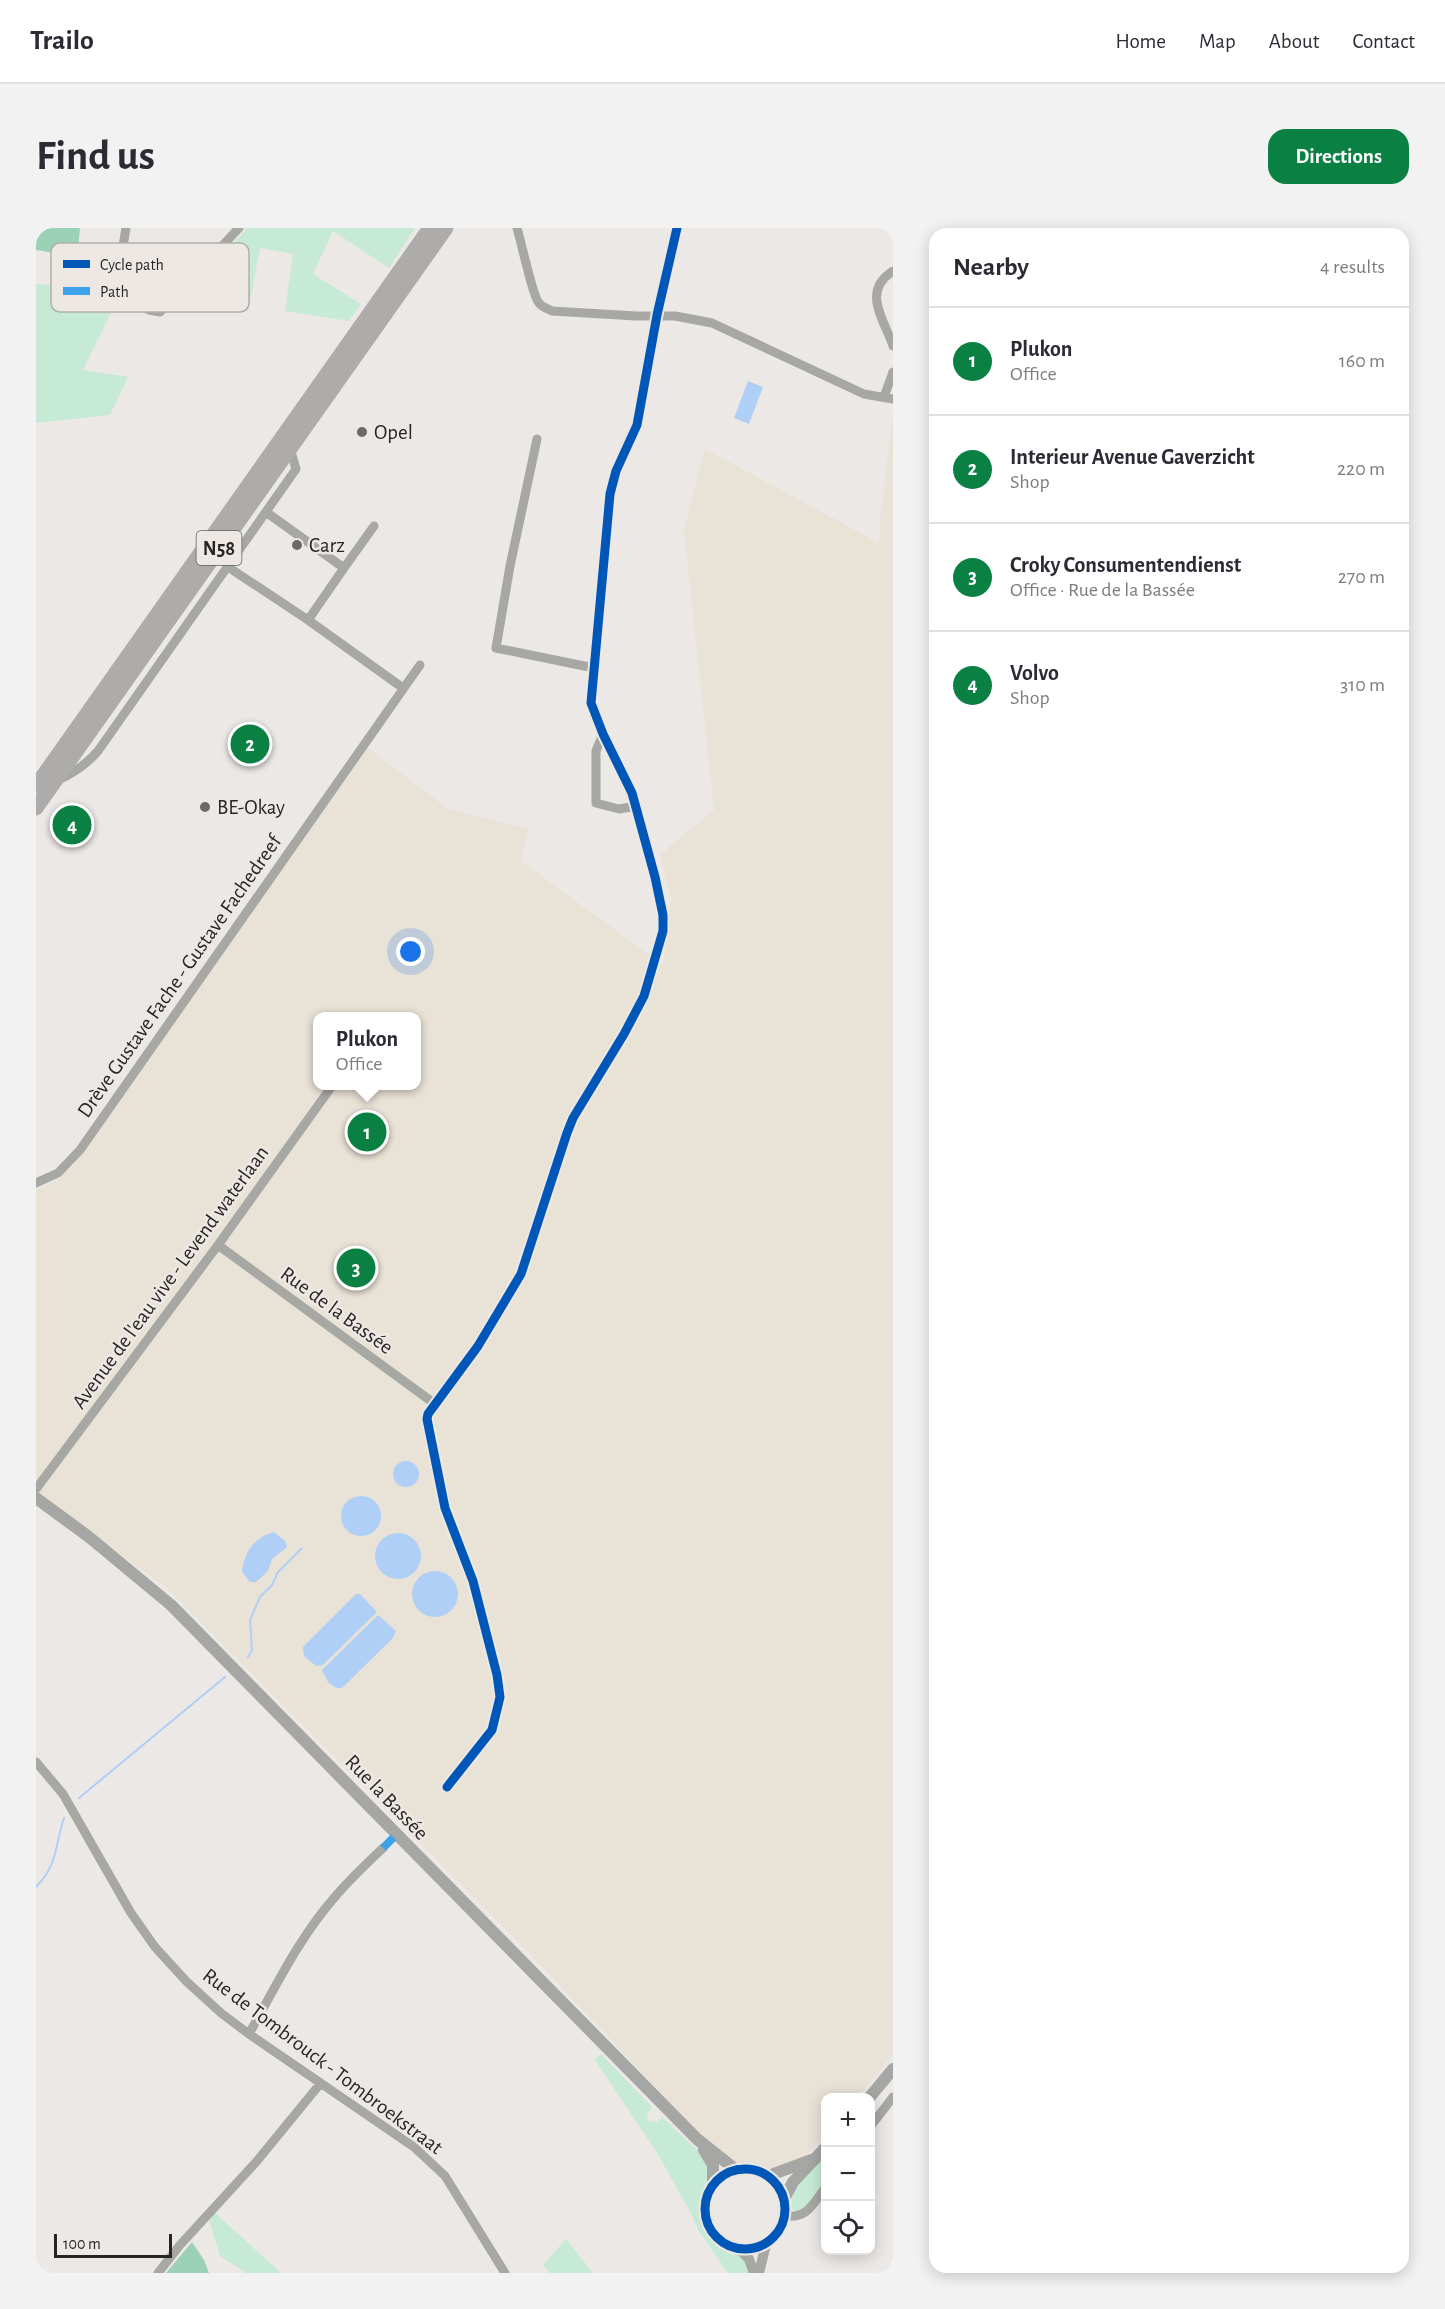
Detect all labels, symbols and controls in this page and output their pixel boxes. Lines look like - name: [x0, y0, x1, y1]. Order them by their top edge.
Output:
- text: Trailo: [30, 27, 94, 55]
- text: Home: [1115, 31, 1166, 52]
- text: Map: [1199, 31, 1236, 52]
- text: About: [1269, 31, 1319, 52]
- text: Contact: [1352, 31, 1415, 52]
- button: Directions: [1268, 129, 1409, 184]
- text: Find us: [36, 135, 155, 177]
- legend: [51, 243, 249, 312]
- text: Nearby: [953, 254, 1029, 280]
- text: Cycle path: [100, 257, 164, 274]
- text: 4 results: [1320, 257, 1385, 277]
- text: Path: [100, 284, 129, 300]
- text: Plukon: [1010, 338, 1072, 360]
- text: 1: [969, 351, 976, 371]
- text: 160 m: [1339, 351, 1385, 371]
- text: Office: [1010, 364, 1057, 384]
- place label: Opel: [374, 422, 413, 443]
- marker: Opel: [355, 425, 369, 439]
- text: Interieur Avenue Gaverzicht: [1010, 446, 1255, 468]
- text: 2: [968, 459, 977, 479]
- text: 220 m: [1337, 459, 1385, 479]
- text: Shop: [1010, 472, 1050, 492]
- road number: N58: [196, 531, 242, 565]
- place label: Carz: [309, 535, 345, 556]
- marker: Carz: [290, 538, 304, 552]
- text: Croky Consumentendienst: [1010, 554, 1241, 576]
- text: 3: [968, 567, 977, 587]
- text: 270 m: [1338, 567, 1385, 587]
- text: Office · Rue de la Bassée: [1010, 580, 1195, 600]
- text: Volvo: [1010, 662, 1059, 684]
- text: 4: [967, 675, 978, 695]
- text: 310 m: [1340, 675, 1385, 695]
- text: Shop: [1010, 688, 1050, 708]
- pin: 2: [230, 722, 270, 766]
- place label: BE-Okay: [217, 797, 285, 818]
- marker: BE-Okay: [198, 800, 212, 814]
- pin: 4: [52, 802, 92, 848]
- street label: Drève Gustave Fache - Gustave Fachedreef: [74, 830, 286, 1121]
- your location: [396, 937, 425, 966]
- popup: [313, 1012, 421, 1090]
- text: Plukon: [336, 1028, 398, 1050]
- text: Office: [336, 1054, 383, 1074]
- pin: 1: [348, 1110, 386, 1154]
- street label: Avenue de l'eau vive - Levend waterlaan: [68, 1142, 273, 1412]
- pin: 3: [336, 1246, 376, 1290]
- street label: Rue de la Bassée: [277, 1263, 397, 1358]
- street label: Rue la Bassée: [341, 1751, 432, 1844]
- street label: Rue de Tombrouck - Tombroekstraat: [199, 1964, 447, 2158]
- map controls: [821, 2093, 875, 2255]
- button: +: [821, 2093, 875, 2147]
- button: −: [821, 2147, 875, 2201]
- button: locate: [821, 2201, 875, 2255]
- scale bar: [54, 2231, 172, 2258]
- text: 100 m: [63, 2236, 101, 2252]

